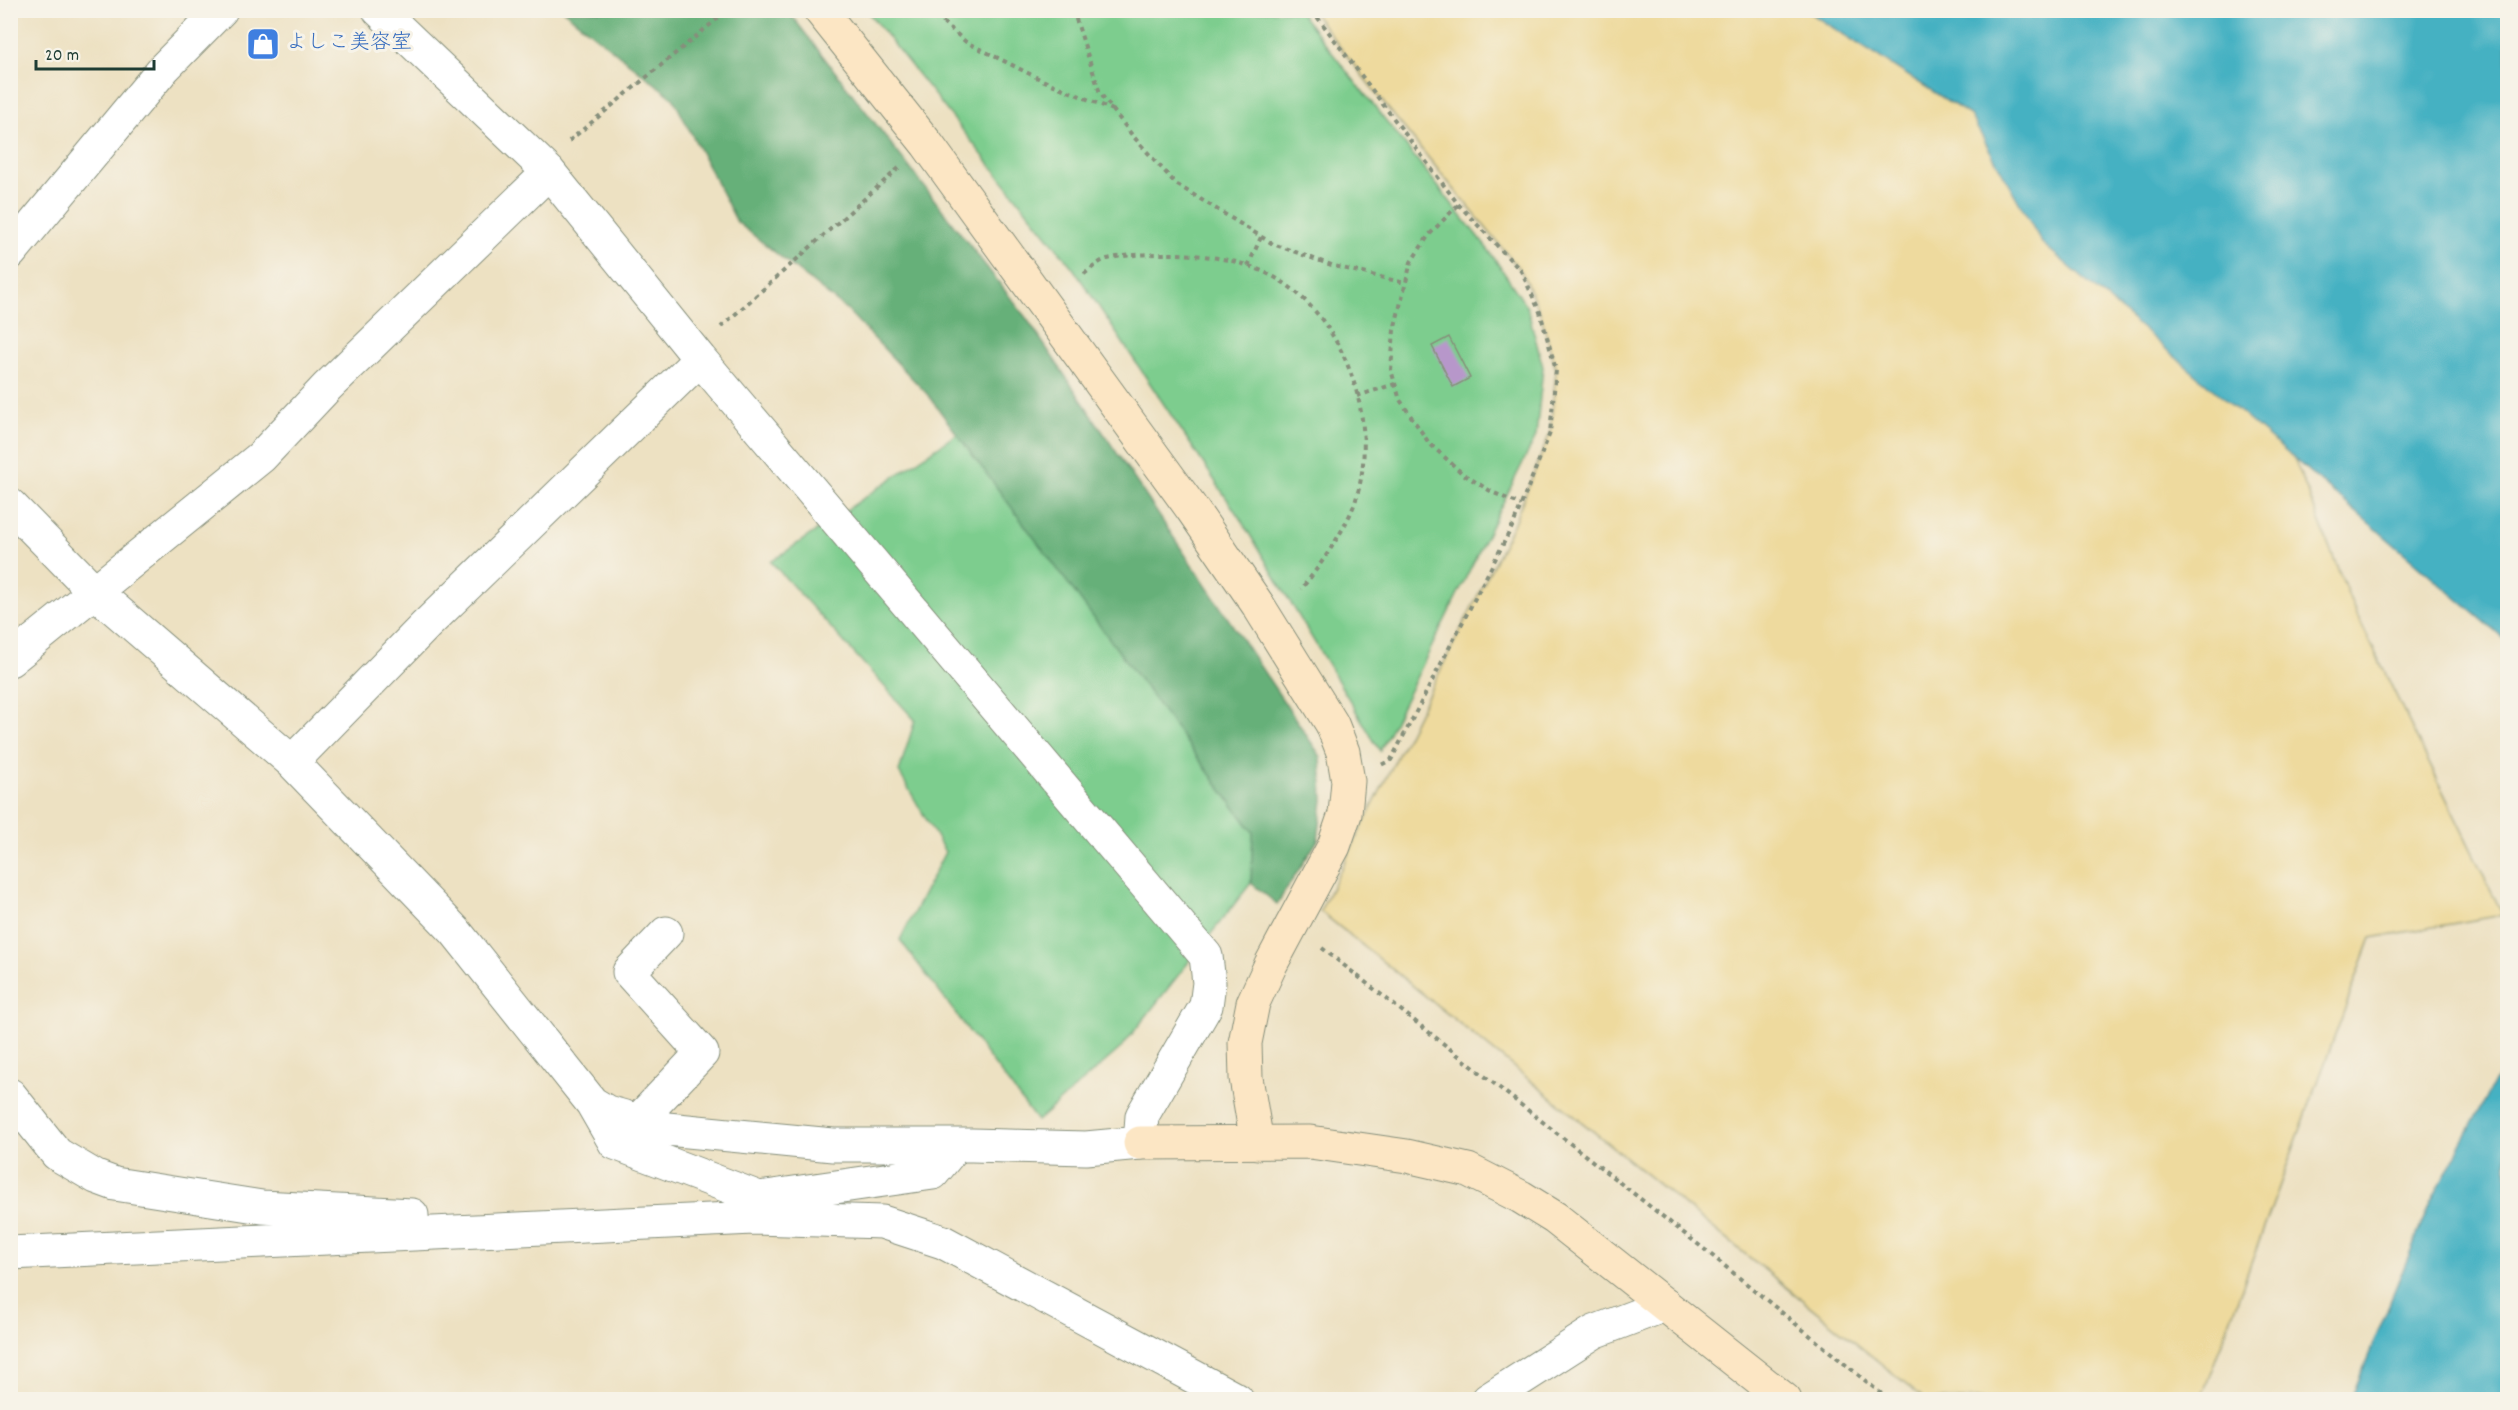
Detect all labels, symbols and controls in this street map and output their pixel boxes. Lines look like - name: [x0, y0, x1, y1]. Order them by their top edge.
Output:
- shop icon: よしこ美容室: [245, 26, 281, 62]
- place label: よしこ美容室: [286, 29, 412, 59]
- scale bar: [36, 33, 154, 71]
- text: 20 m: [45, 44, 79, 69]

